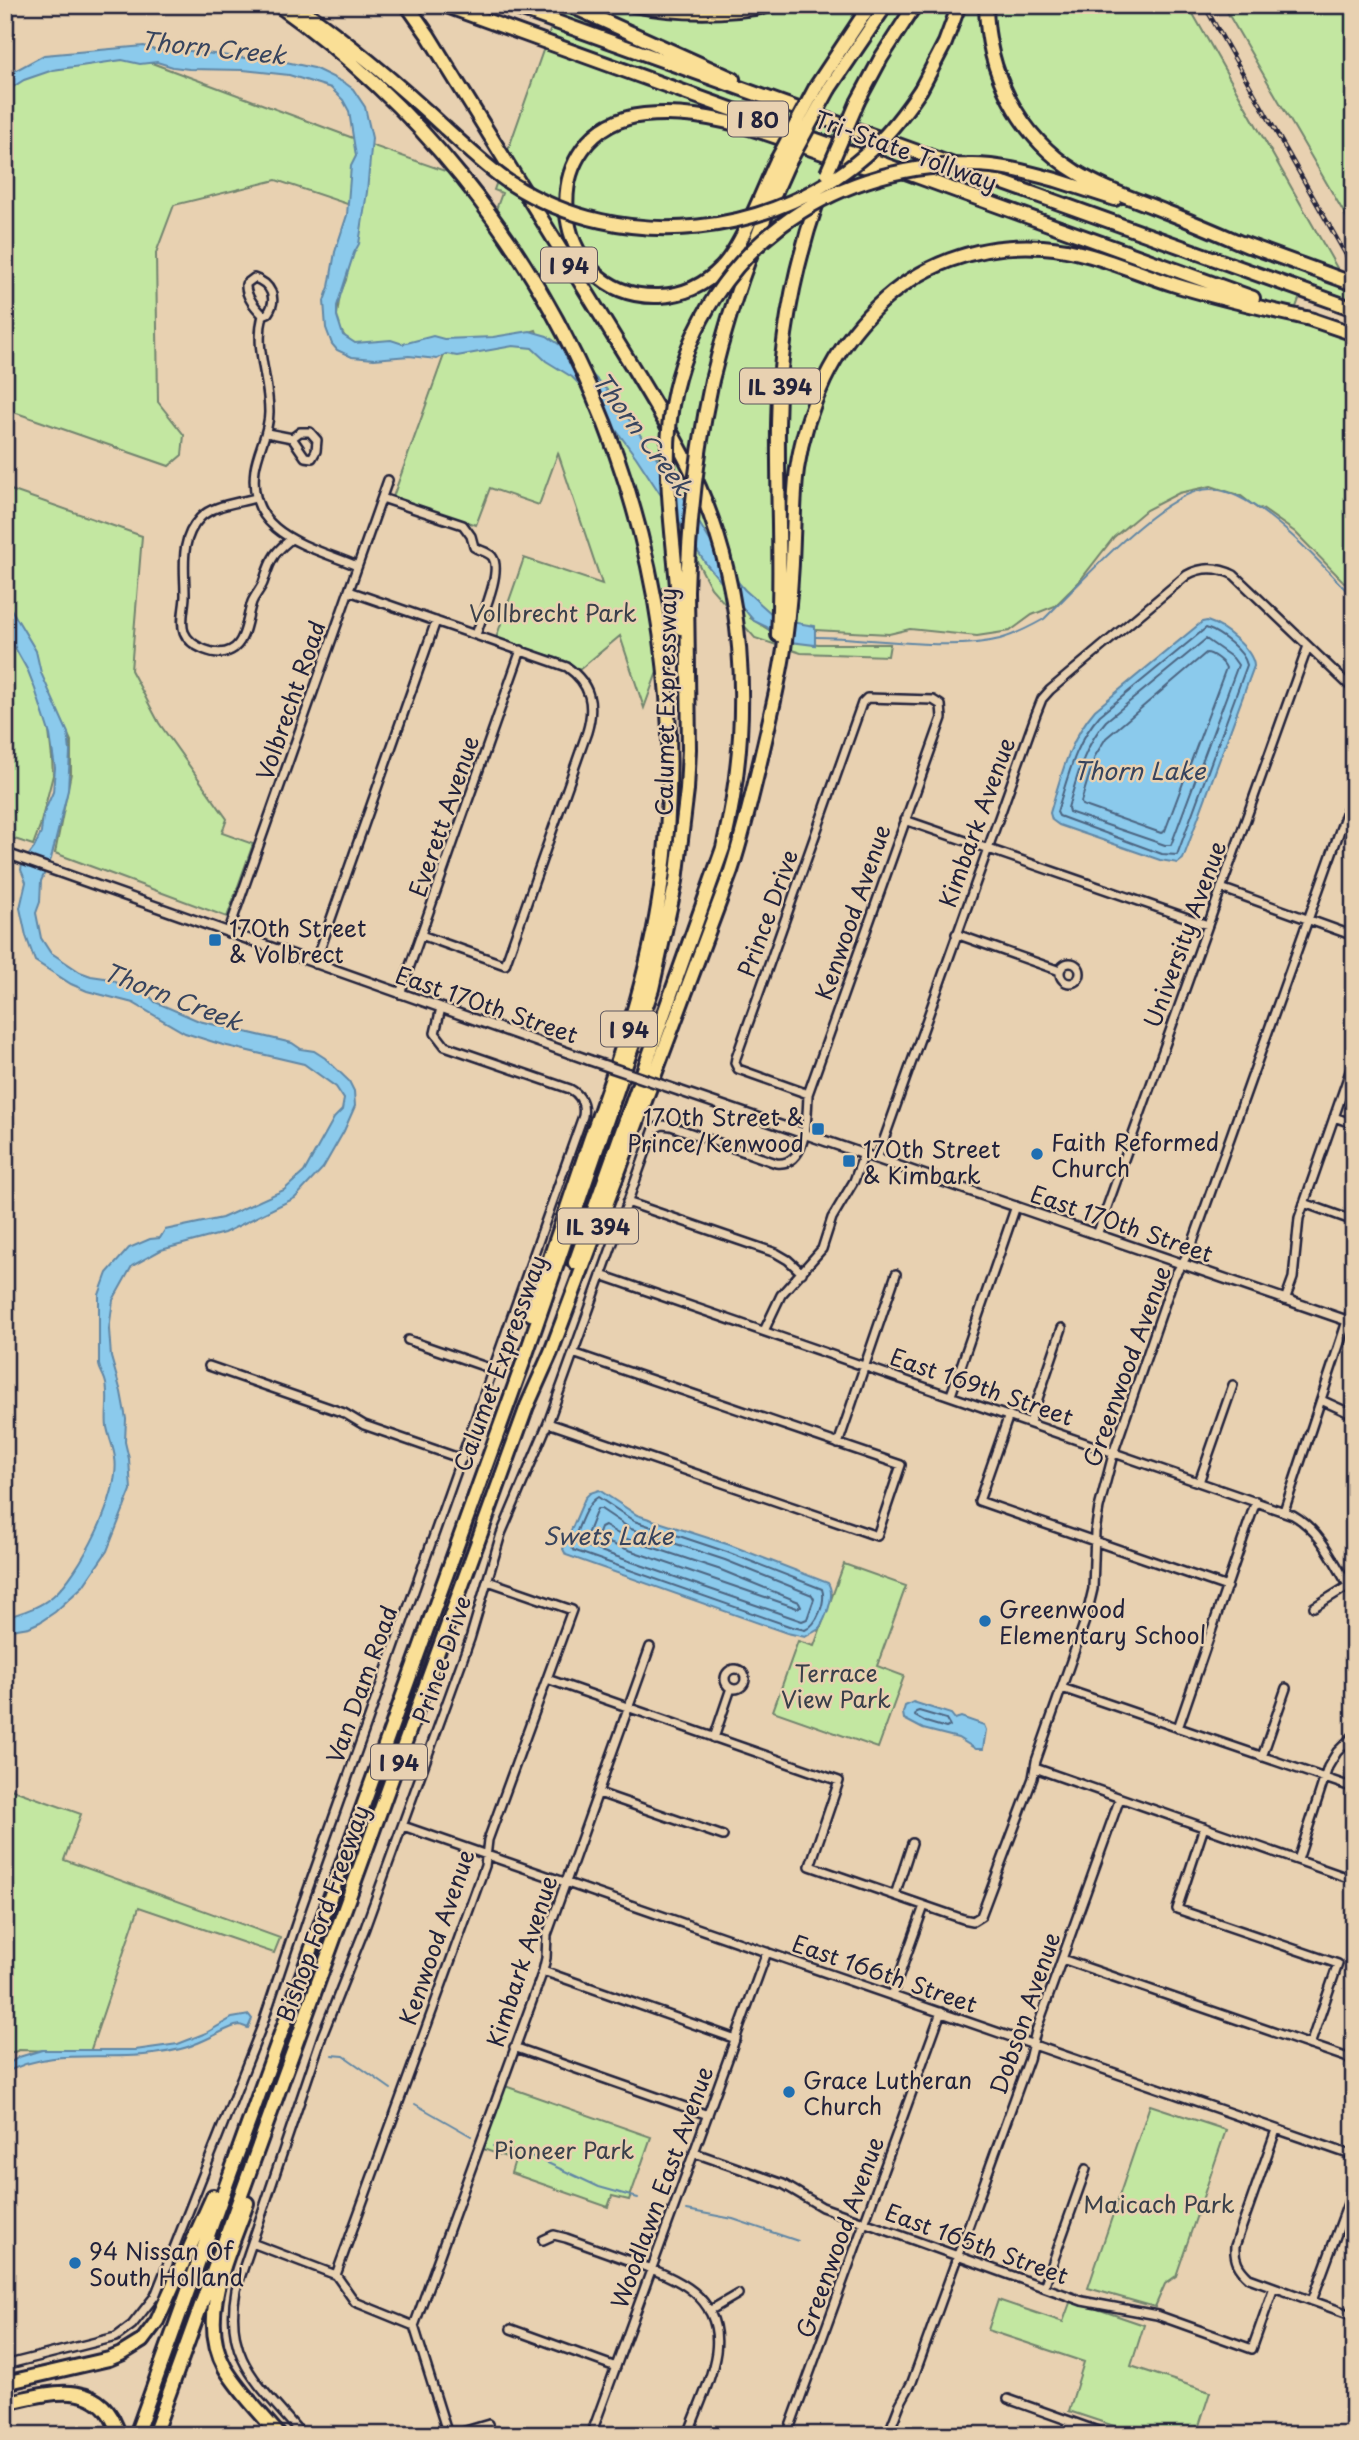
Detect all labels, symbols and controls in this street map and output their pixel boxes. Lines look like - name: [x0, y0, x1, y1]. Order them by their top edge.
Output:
- water label: Thorn Creek: [138, 21, 289, 73]
- street label: Tri-State Tollway: [810, 101, 1002, 199]
- road number: I 80: [728, 102, 788, 136]
- road number: I 94: [541, 247, 597, 282]
- water label: Thorn Creek: [585, 364, 702, 503]
- road number: IL 394: [740, 368, 820, 404]
- street label: Calumet Expressway: [646, 588, 684, 816]
- park label: Vollbrecht Park: [469, 595, 637, 630]
- street label: Volbrecht Road: [246, 616, 334, 784]
- street label: Everett Avenue: [399, 731, 487, 901]
- street label: Kimbark Avenue: [929, 732, 1023, 912]
- water label: Thorn Lake: [1073, 752, 1207, 788]
- street label: Kenwood Avenue: [805, 819, 899, 1005]
- street label: University Avenue: [1134, 836, 1234, 1032]
- street label: Prince Drive: [728, 844, 806, 982]
- place label: 170th Street & Volbrect: [229, 910, 366, 971]
- marker: 170th Street & Volbrect: [207, 932, 223, 948]
- water label: Thorn Creek: [98, 953, 249, 1040]
- street label: East 170th Street: [391, 956, 583, 1052]
- road number: I 94: [601, 1012, 657, 1046]
- place label: 170th Street & Prince/Kenwood: [627, 1099, 804, 1160]
- marker: 170th Street & Prince/Kenwood: [810, 1121, 826, 1137]
- place label: Faith Reformed Church: [1051, 1124, 1219, 1185]
- place label: 170th Street & Kimbark: [863, 1131, 1000, 1192]
- marker: Faith Reformed Church: [1029, 1146, 1045, 1162]
- marker: 170th Street & Kimbark: [841, 1153, 857, 1169]
- street label: East 170th Street: [1026, 1175, 1218, 1271]
- road number: IL 394: [558, 1208, 638, 1244]
- street label: Calumet Expressway: [444, 1250, 554, 1476]
- street label: Greenwood Avenue: [1073, 1260, 1179, 1472]
- street label: East 169th Street: [886, 1338, 1078, 1434]
- water label: Swets Lake: [543, 1517, 674, 1553]
- street label: Prince Drive: [403, 1590, 479, 1728]
- place label: Greenwood Elementary School: [999, 1591, 1206, 1652]
- street label: Van Dam Road: [316, 1600, 406, 1768]
- marker: Greenwood Elementary School: [977, 1613, 993, 1629]
- park label: Terrace View Park: [781, 1655, 891, 1716]
- road number: I 94: [371, 1744, 427, 1780]
- street label: Bishop Ford Freeway: [267, 1800, 377, 2026]
- street label: Kenwood Avenue: [389, 1844, 483, 2030]
- street label: Kimbark Avenue: [477, 1871, 565, 2051]
- street label: East 166th Street: [788, 1925, 982, 2021]
- street label: Dobson Avenue: [980, 1927, 1068, 2099]
- street label: Woodlawn East Avenue: [601, 2061, 721, 2313]
- place label: Grace Lutheran Church: [803, 2062, 972, 2123]
- marker: Grace Lutheran Church: [781, 2084, 797, 2100]
- street label: Greenwood Avenue: [786, 2131, 892, 2343]
- park label: Pioneer Park: [494, 2132, 634, 2167]
- park label: Maicach Park: [1083, 2186, 1235, 2221]
- street label: East 165th Street: [880, 2194, 1074, 2292]
- place label: 94 Nissan Of South Holland: [89, 2233, 244, 2294]
- marker: 94 Nissan Of South Holland: [67, 2255, 83, 2271]

